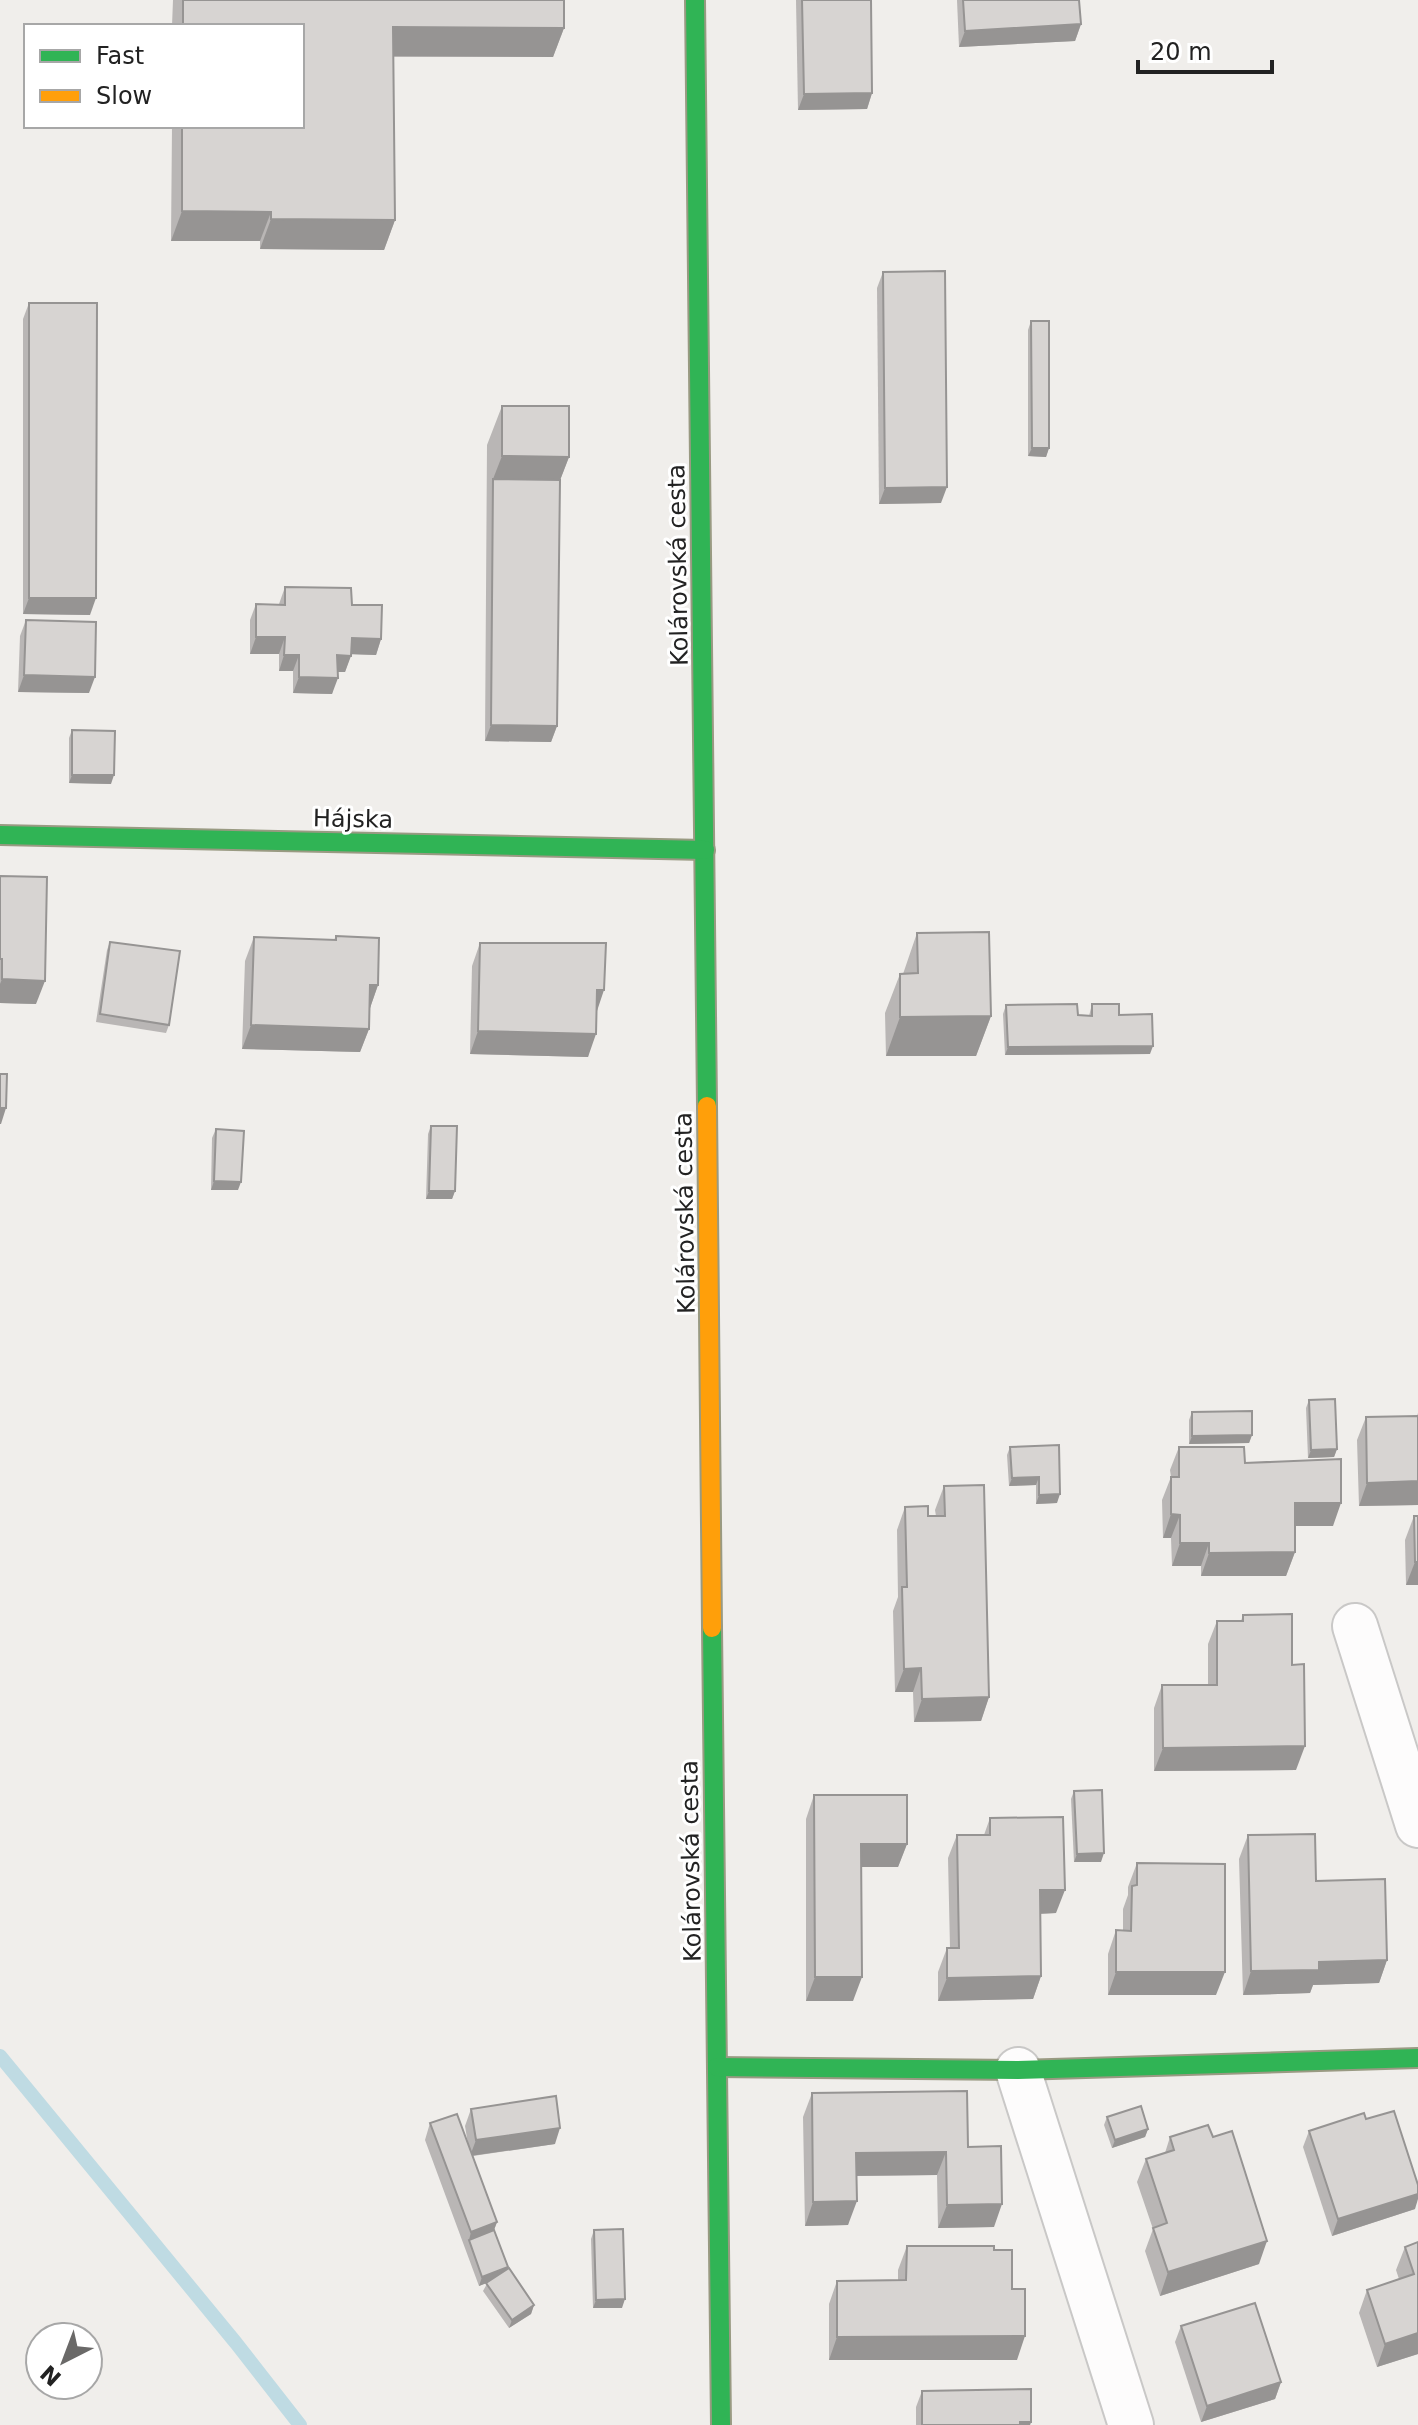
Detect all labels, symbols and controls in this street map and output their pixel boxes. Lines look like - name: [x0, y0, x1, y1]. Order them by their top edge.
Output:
- legend: [24, 24, 304, 128]
- scale bar: [1138, 24, 1272, 74]
- text: 20 m: [1150, 38, 1212, 66]
- text: Fast: [96, 42, 144, 70]
- text: Slow: [96, 82, 152, 110]
- street label: Kolárovská cesta: [662, 464, 694, 666]
- street label: Hájska: [313, 804, 393, 834]
- street label: Kolárovská cesta: [669, 1112, 701, 1314]
- street label: Kolárovská cesta: [675, 1760, 707, 1962]
- north arrow: [24, 2321, 104, 2401]
- text: N: [36, 2360, 66, 2391]

